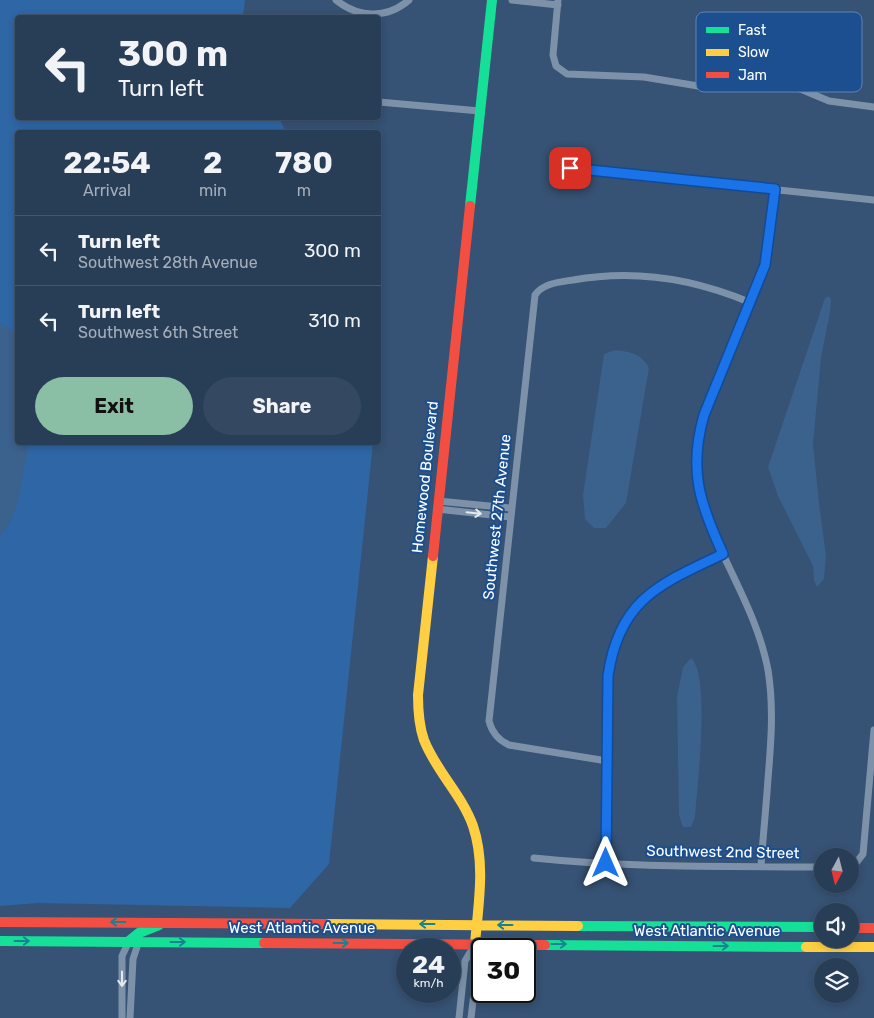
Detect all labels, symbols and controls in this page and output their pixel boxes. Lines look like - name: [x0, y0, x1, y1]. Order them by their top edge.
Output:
- legend: [696, 12, 862, 92]
- text: Fast: [738, 22, 767, 39]
- text: 300 m: [118, 33, 228, 75]
- icon: left: [35, 35, 100, 100]
- text: Slow: [738, 44, 769, 61]
- text: Jam: [738, 67, 767, 84]
- text: Turn left: [118, 75, 204, 102]
- text: 22:54: [63, 145, 151, 181]
- text: 2: [203, 145, 223, 181]
- text: 780: [275, 145, 333, 181]
- pin: [549, 147, 591, 189]
- icon: arrive: [556, 154, 584, 182]
- text: Arrival: [83, 181, 131, 200]
- text: min: [199, 181, 227, 200]
- text: m: [297, 181, 311, 200]
- text: Turn left: [78, 230, 160, 253]
- icon: left: [35, 237, 63, 265]
- text: 300 m: [304, 239, 361, 262]
- text: Southwest 28th Avenue: [78, 253, 258, 272]
- text: Turn left: [78, 300, 160, 323]
- icon: left: [35, 307, 63, 335]
- text: 310 m: [308, 309, 361, 332]
- text: Southwest 6th Street: [78, 323, 238, 342]
- button: Exit: [35, 377, 193, 435]
- button: Share: [203, 377, 361, 435]
- street label: Homewood Boulevard: [408, 400, 442, 554]
- street label: Southwest 27th Avenue: [479, 433, 515, 601]
- one-way arrow: [465, 508, 481, 518]
- position arrow: [579, 836, 631, 888]
- street label: Southwest 2nd Street: [646, 842, 800, 862]
- north arrow: [814, 848, 859, 892]
- map controls: [814, 848, 859, 1003]
- button: sound: [814, 903, 859, 948]
- one-way arrow: [111, 917, 127, 927]
- street label: West Atlantic Avenue: [229, 919, 375, 937]
- one-way arrow: [420, 920, 436, 929]
- one-way arrow: [498, 920, 514, 930]
- street label: West Atlantic Avenue: [634, 922, 780, 940]
- one-way arrow: [14, 936, 30, 946]
- one-way arrow: [170, 937, 186, 947]
- one-way arrow: [332, 938, 348, 948]
- speed limit sign: 30: [471, 938, 536, 1003]
- one-way arrow: [550, 939, 566, 949]
- one-way arrow: [712, 941, 729, 951]
- text: 24: [412, 950, 445, 979]
- button: layers: [814, 958, 859, 1003]
- one-way arrow: [117, 970, 127, 987]
- text: km/h: [414, 976, 443, 990]

